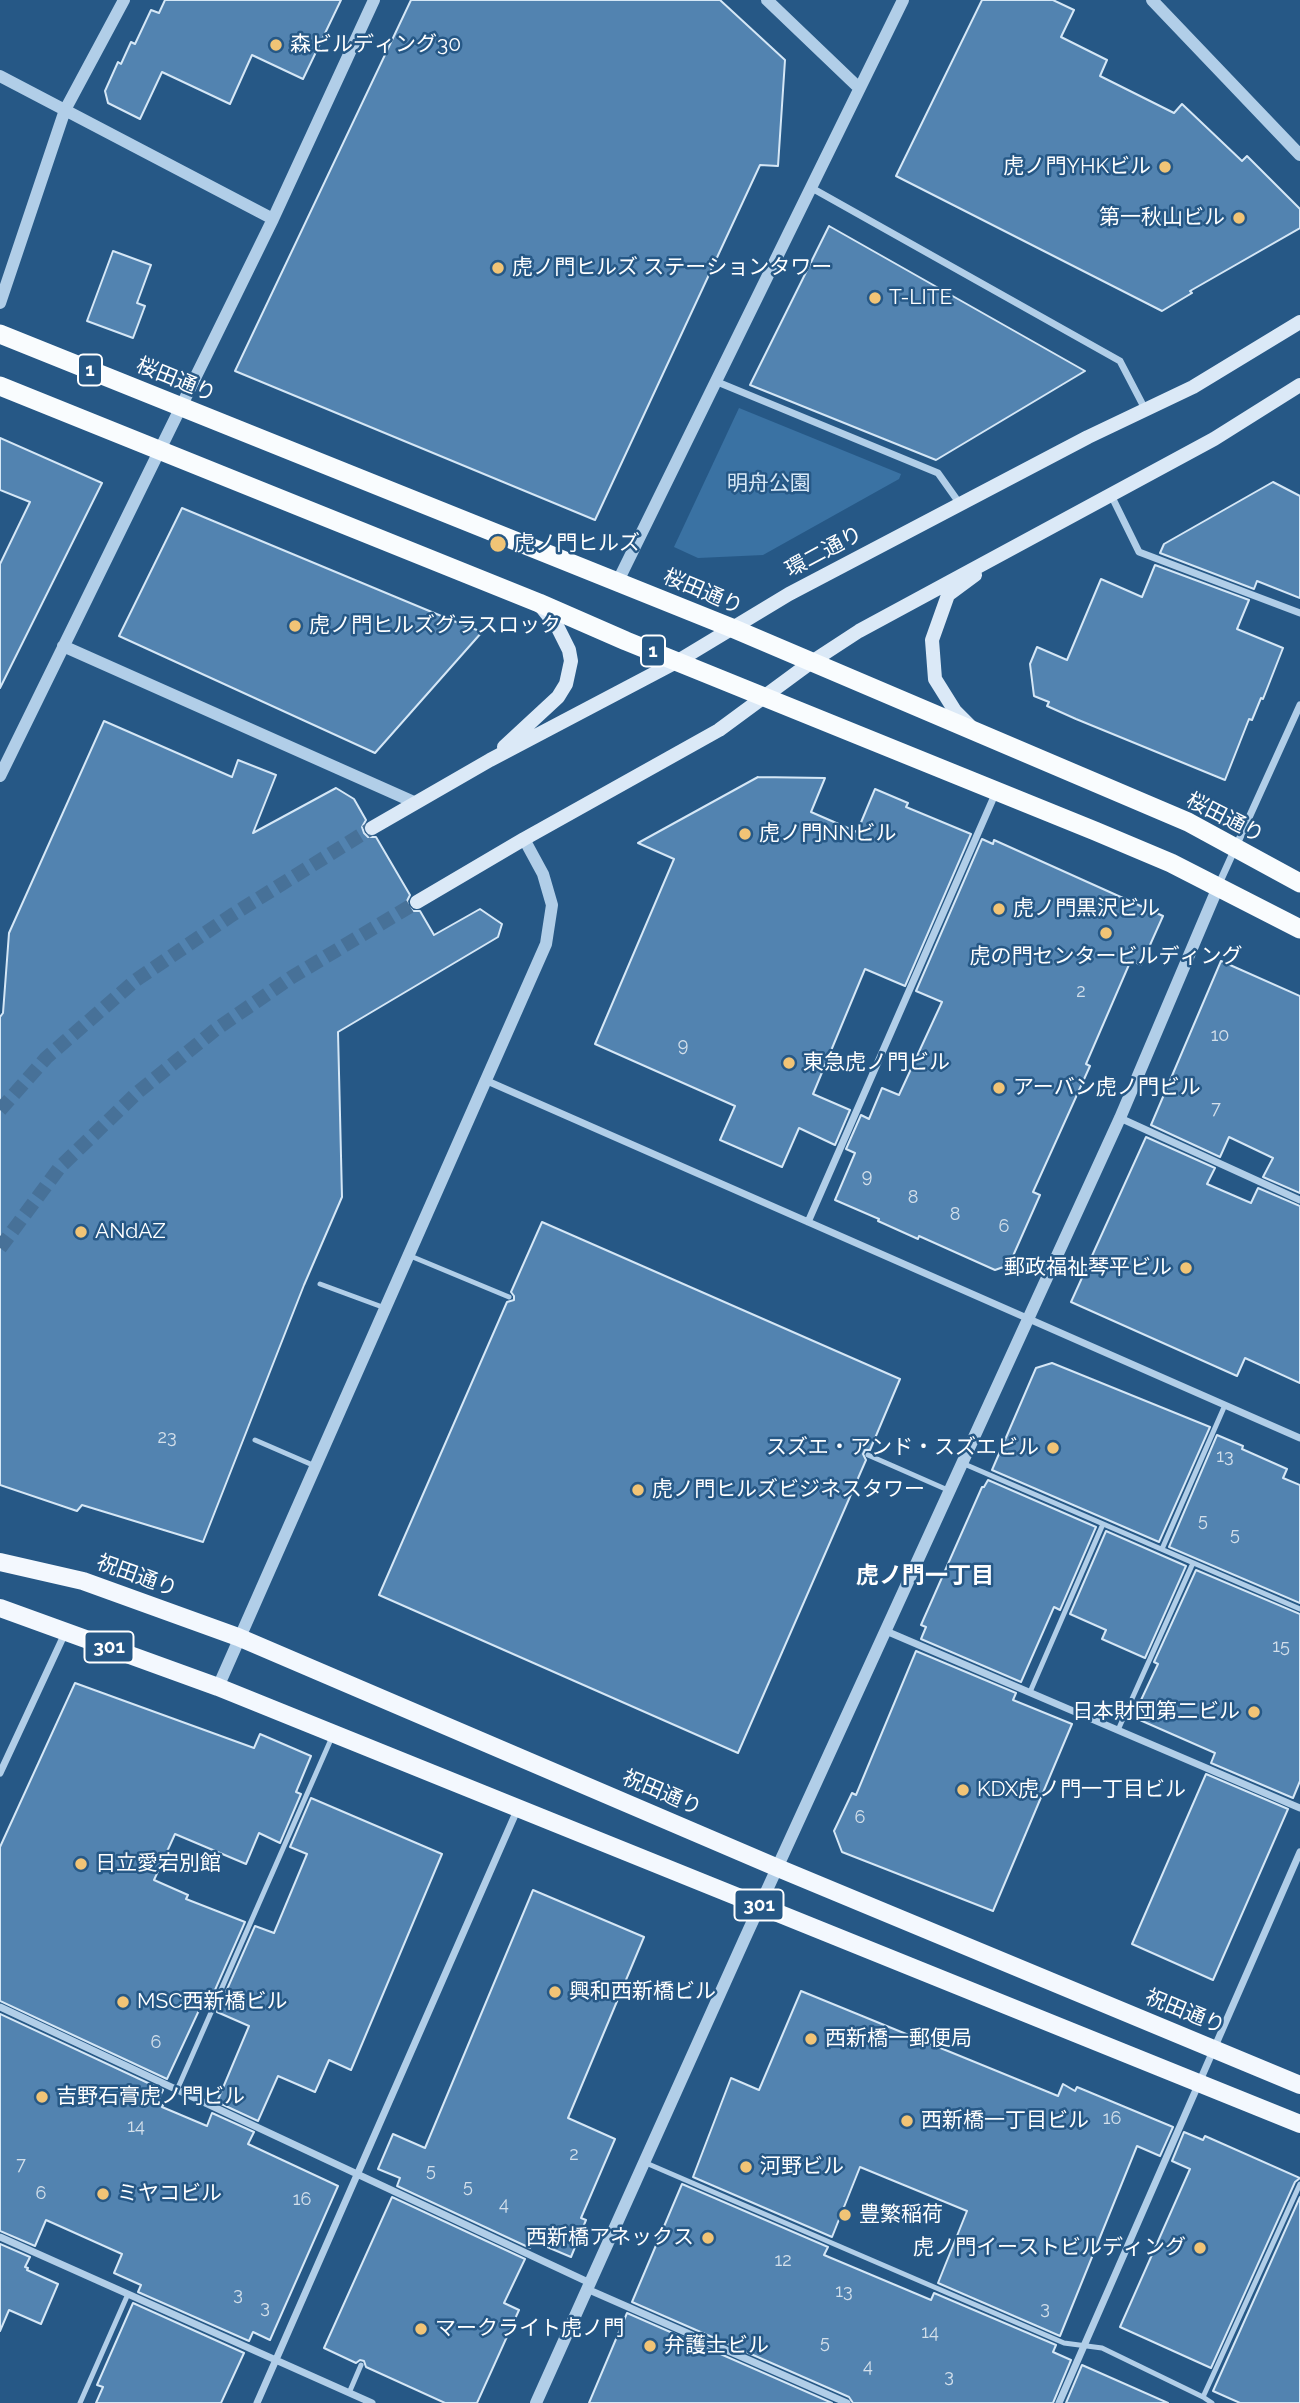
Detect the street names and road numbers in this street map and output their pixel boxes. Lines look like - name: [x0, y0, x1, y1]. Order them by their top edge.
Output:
- street label: 桜田通り: [132, 353, 220, 407]
- road number: 1: [78, 354, 102, 386]
- street label: 環二通り: [781, 521, 867, 583]
- street label: 桜田通り: [659, 564, 747, 620]
- road number: 1: [641, 636, 665, 666]
- street label: 桜田通り: [1182, 788, 1268, 848]
- street label: 祝田通り: [93, 1550, 181, 1602]
- road number: 301: [84, 1632, 134, 1662]
- street label: 祝田通り: [618, 1765, 706, 1821]
- road number: 301: [734, 1890, 784, 1921]
- street label: 祝田通り: [1141, 1985, 1229, 2039]

